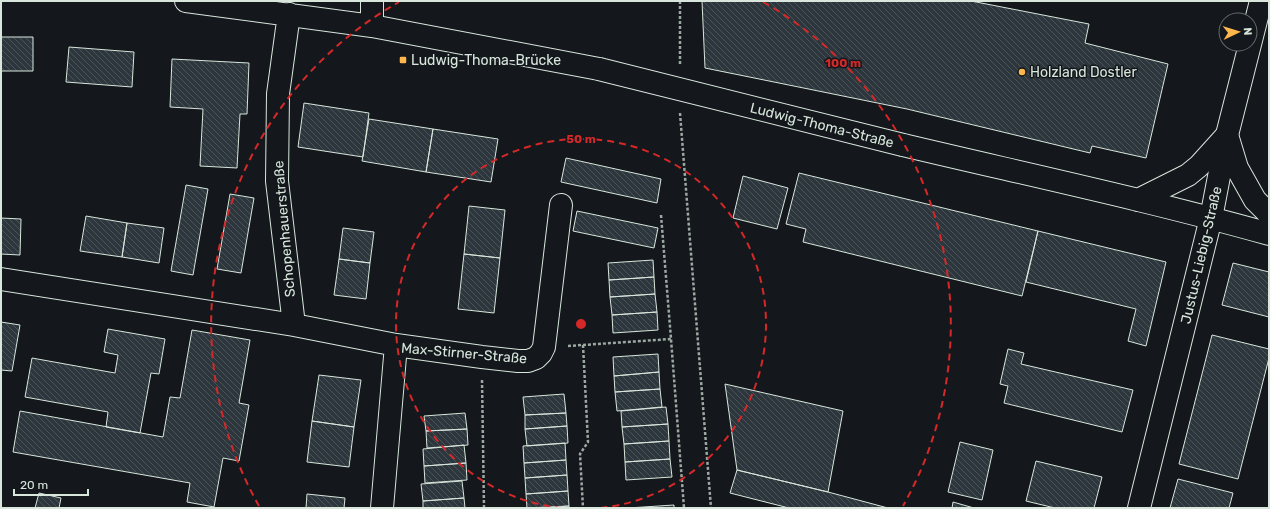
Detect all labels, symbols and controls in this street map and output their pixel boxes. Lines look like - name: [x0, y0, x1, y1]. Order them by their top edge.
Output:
- north arrow: [1218, 12, 1258, 52]
- text: N: [1241, 27, 1254, 36]
- place label: Ludwig-Thoma-Brücke: [411, 52, 561, 69]
- marker: Ludwig-Thoma-Brücke: [398, 55, 408, 65]
- text: 100 m: [825, 56, 861, 70]
- place label: Holzland Dostler: [1030, 64, 1137, 81]
- marker: Holzland Dostler: [1017, 67, 1027, 77]
- street label: Ludwig-Thoma-Straße: [748, 99, 896, 152]
- text: 50 m: [566, 132, 596, 146]
- street label: Schopenhauerstraße: [270, 160, 299, 298]
- street label: Justus-Liebig-Straße: [1177, 184, 1226, 326]
- centre of rings: [574, 317, 588, 331]
- street label: Max-Stirner-Straße: [400, 340, 528, 367]
- scale bar: [14, 471, 88, 497]
- text: 20 m: [20, 478, 48, 492]

